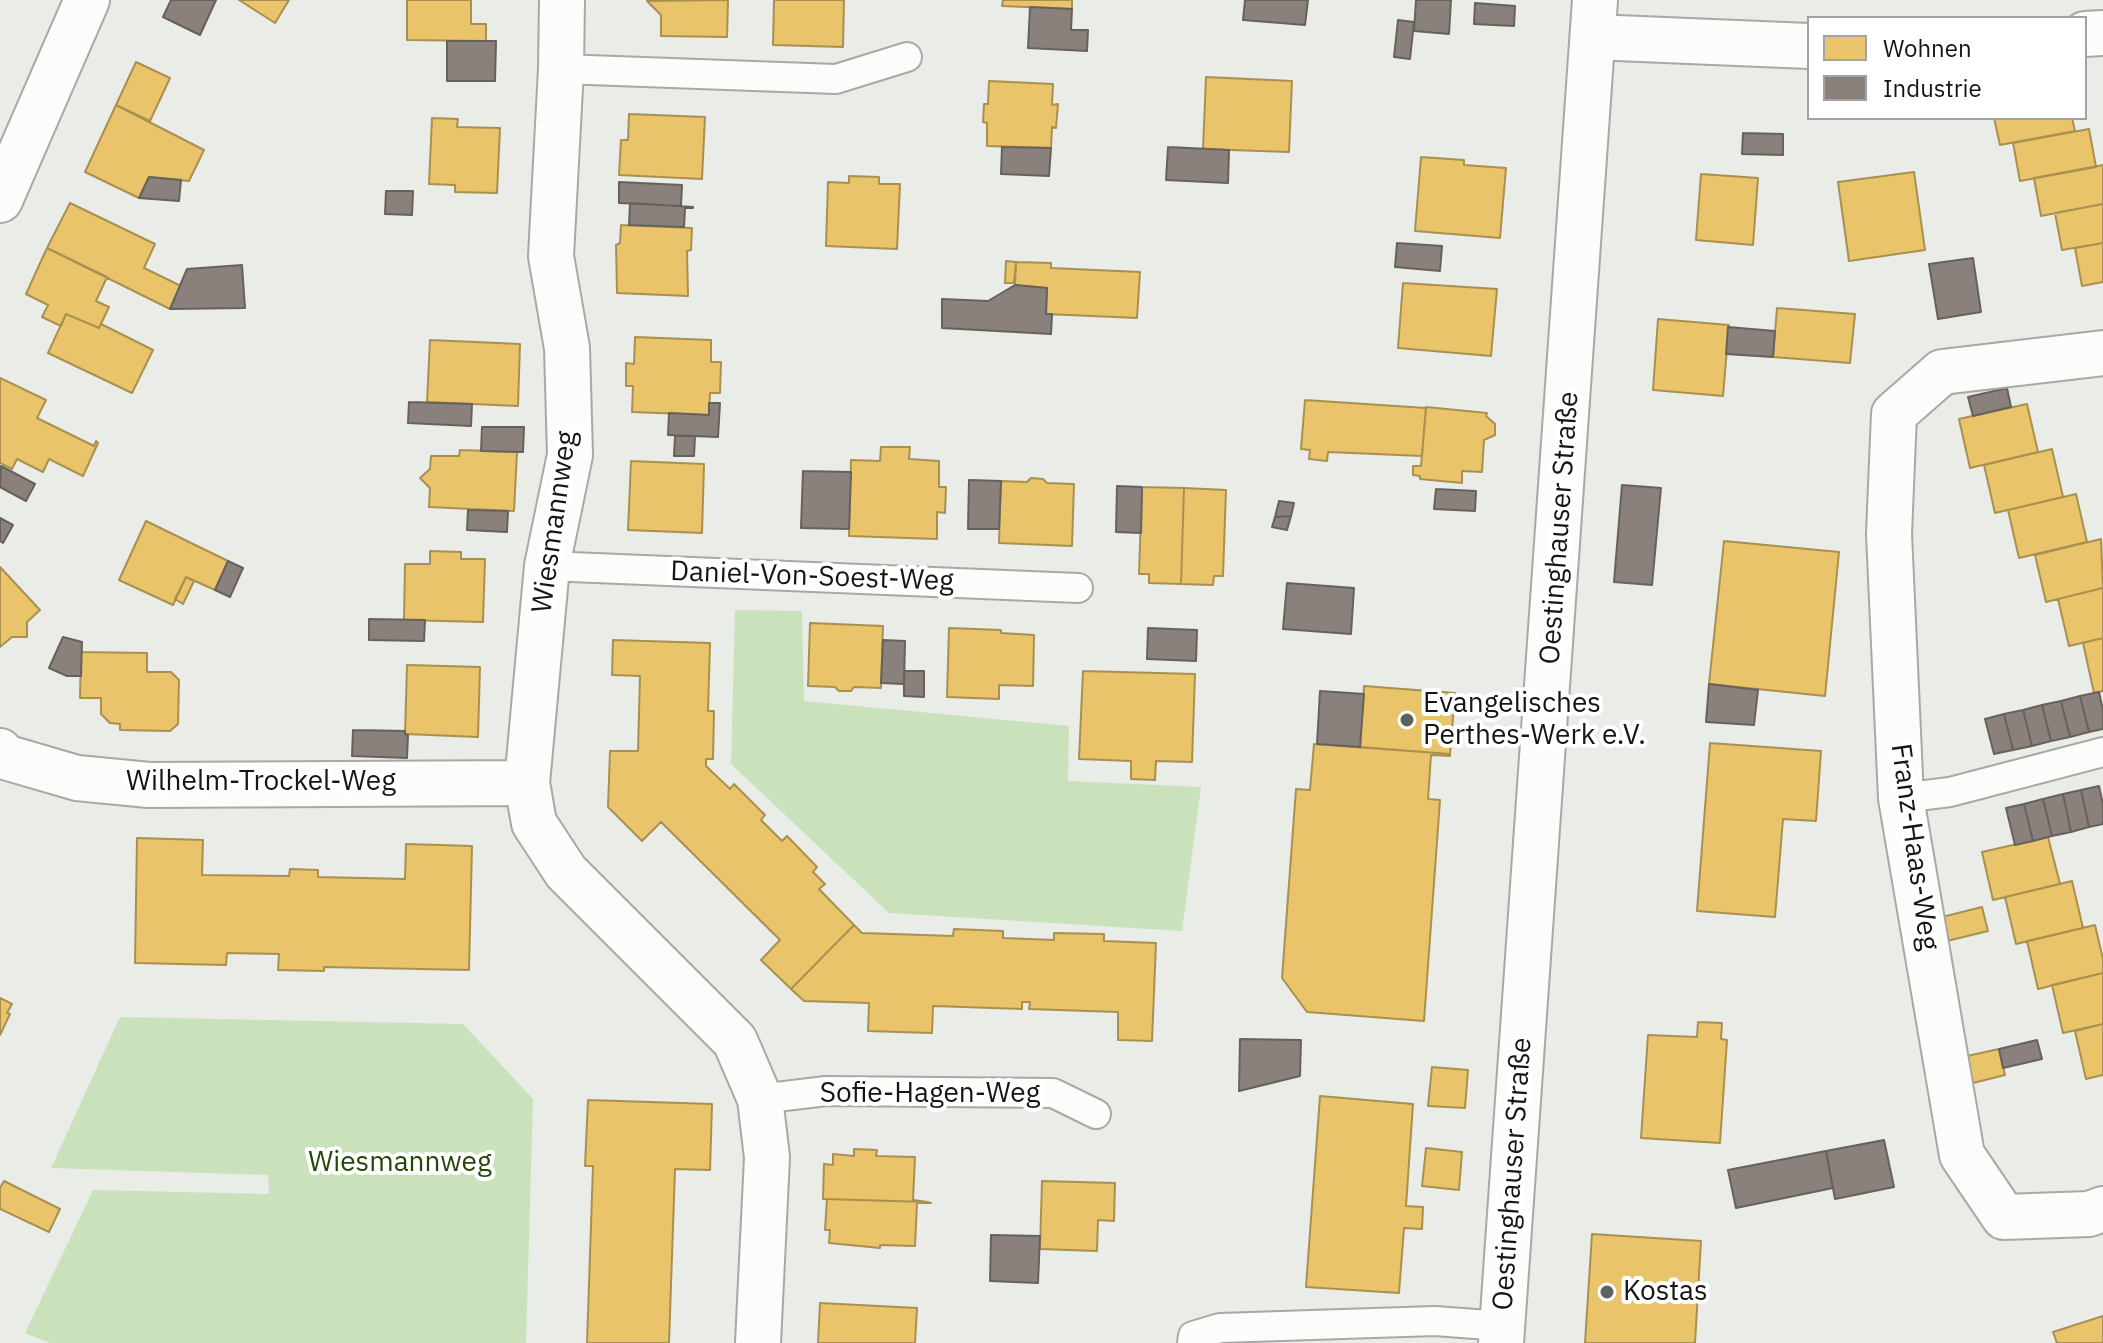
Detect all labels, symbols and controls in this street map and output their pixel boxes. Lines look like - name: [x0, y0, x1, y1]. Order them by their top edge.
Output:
- legend: [1807, 16, 2087, 120]
- text: Wohnen: [1883, 32, 1972, 64]
- text: Industrie: [1883, 72, 1982, 104]
- street label: Oestinghauser Straße: [1534, 391, 1586, 665]
- street label: Wiesmannweg: [526, 429, 584, 615]
- street label: Daniel-Von-Soest-Weg: [670, 555, 954, 599]
- place label: Evangelisches Perthes-Werk e.V.: [1423, 687, 1646, 753]
- marker: Evangelisches Perthes-Werk e.V.: [1398, 711, 1416, 729]
- street label: Franz-Haas-Weg: [1883, 742, 1945, 952]
- street label: Wilhelm-Trockel-Weg: [126, 765, 396, 799]
- street label: Oestinghauser Straße: [1487, 1037, 1539, 1311]
- street label: Sofie-Hagen-Weg: [820, 1077, 1040, 1111]
- park label: Wiesmannweg: [308, 1146, 492, 1180]
- place label: Kostas: [1623, 1275, 1708, 1309]
- marker: Kostas: [1598, 1283, 1616, 1301]

